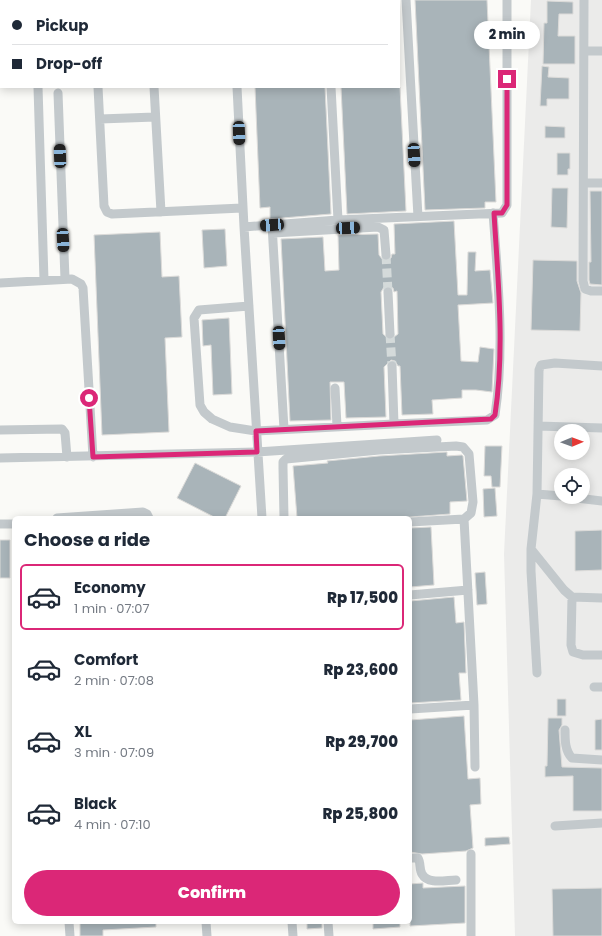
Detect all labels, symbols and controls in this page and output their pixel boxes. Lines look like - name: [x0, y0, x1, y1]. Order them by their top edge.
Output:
- text: Pickup: [36, 15, 88, 36]
- callout: 2 min: [474, 21, 540, 49]
- text: 2 min: [489, 25, 525, 44]
- text: Drop-off: [36, 53, 102, 74]
- route end: [498, 70, 516, 88]
- car: [233, 121, 245, 145]
- car: [407, 143, 421, 167]
- car: [54, 144, 66, 168]
- car: [260, 218, 284, 232]
- car: [336, 221, 360, 235]
- car: [56, 228, 70, 252]
- car: [272, 326, 286, 350]
- route start: [80, 389, 98, 407]
- north arrow: [554, 424, 590, 460]
- map controls: [554, 424, 590, 504]
- button: locate: [554, 468, 590, 504]
- text: Choose a ride: [24, 527, 150, 552]
- text: Economy: [74, 577, 146, 598]
- icon: car: [26, 579, 62, 615]
- text: Rp 17,500: [327, 587, 398, 608]
- text: 1 min · 07:07: [74, 599, 150, 618]
- text: Comfort: [74, 649, 138, 670]
- icon: car: [26, 651, 62, 687]
- text: Rp 23,600: [323, 659, 398, 680]
- text: 2 min · 07:08: [74, 671, 154, 690]
- text: XL: [74, 721, 92, 742]
- icon: car: [26, 723, 62, 759]
- text: Rp 29,700: [325, 731, 398, 752]
- text: 3 min · 07:09: [74, 743, 154, 762]
- text: Black: [74, 793, 117, 814]
- icon: car: [26, 795, 62, 831]
- text: Rp 25,800: [322, 803, 398, 824]
- text: 4 min · 07:10: [74, 815, 151, 834]
- button: Confirm: [24, 870, 400, 916]

